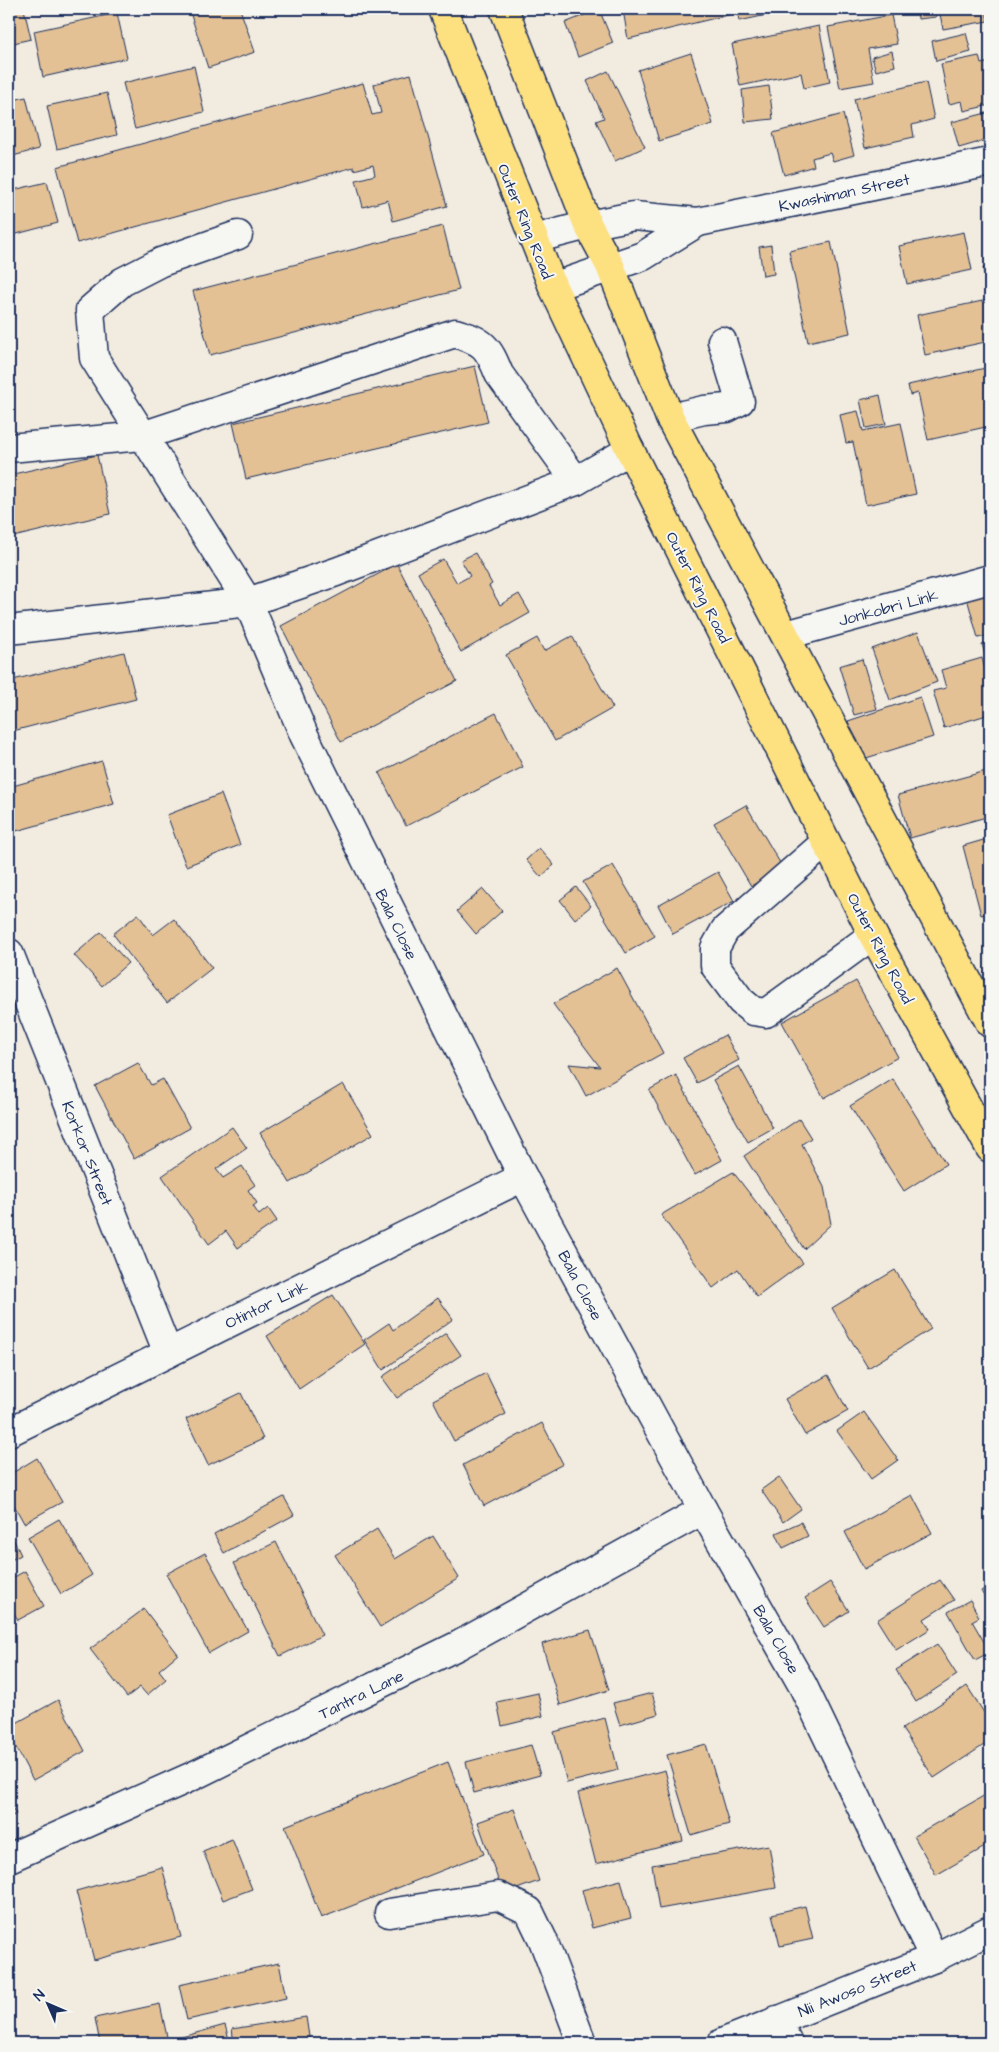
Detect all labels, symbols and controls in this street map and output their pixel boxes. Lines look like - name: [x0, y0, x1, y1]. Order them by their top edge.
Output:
- street label: Outer Ring Road: [491, 160, 558, 283]
- street label: Kwashiman Street: [777, 168, 912, 218]
- street label: Outer Ring Road: [660, 528, 736, 647]
- street label: Jonkobri Link: [836, 584, 941, 632]
- street label: Bala Close: [370, 885, 423, 964]
- street label: Outer Ring Road: [841, 889, 919, 1008]
- street label: Korkor Street: [56, 1098, 118, 1209]
- street label: Bala Close: [553, 1247, 608, 1325]
- street label: Otintor Link: [221, 1275, 312, 1334]
- street label: Bala Close: [748, 1601, 805, 1678]
- street label: Tantra Lane: [315, 1665, 408, 1725]
- street label: Nii Awoso Street: [795, 1955, 921, 2023]
- north arrow: [22, 1980, 72, 2030]
- text: N: [29, 1985, 50, 2006]

